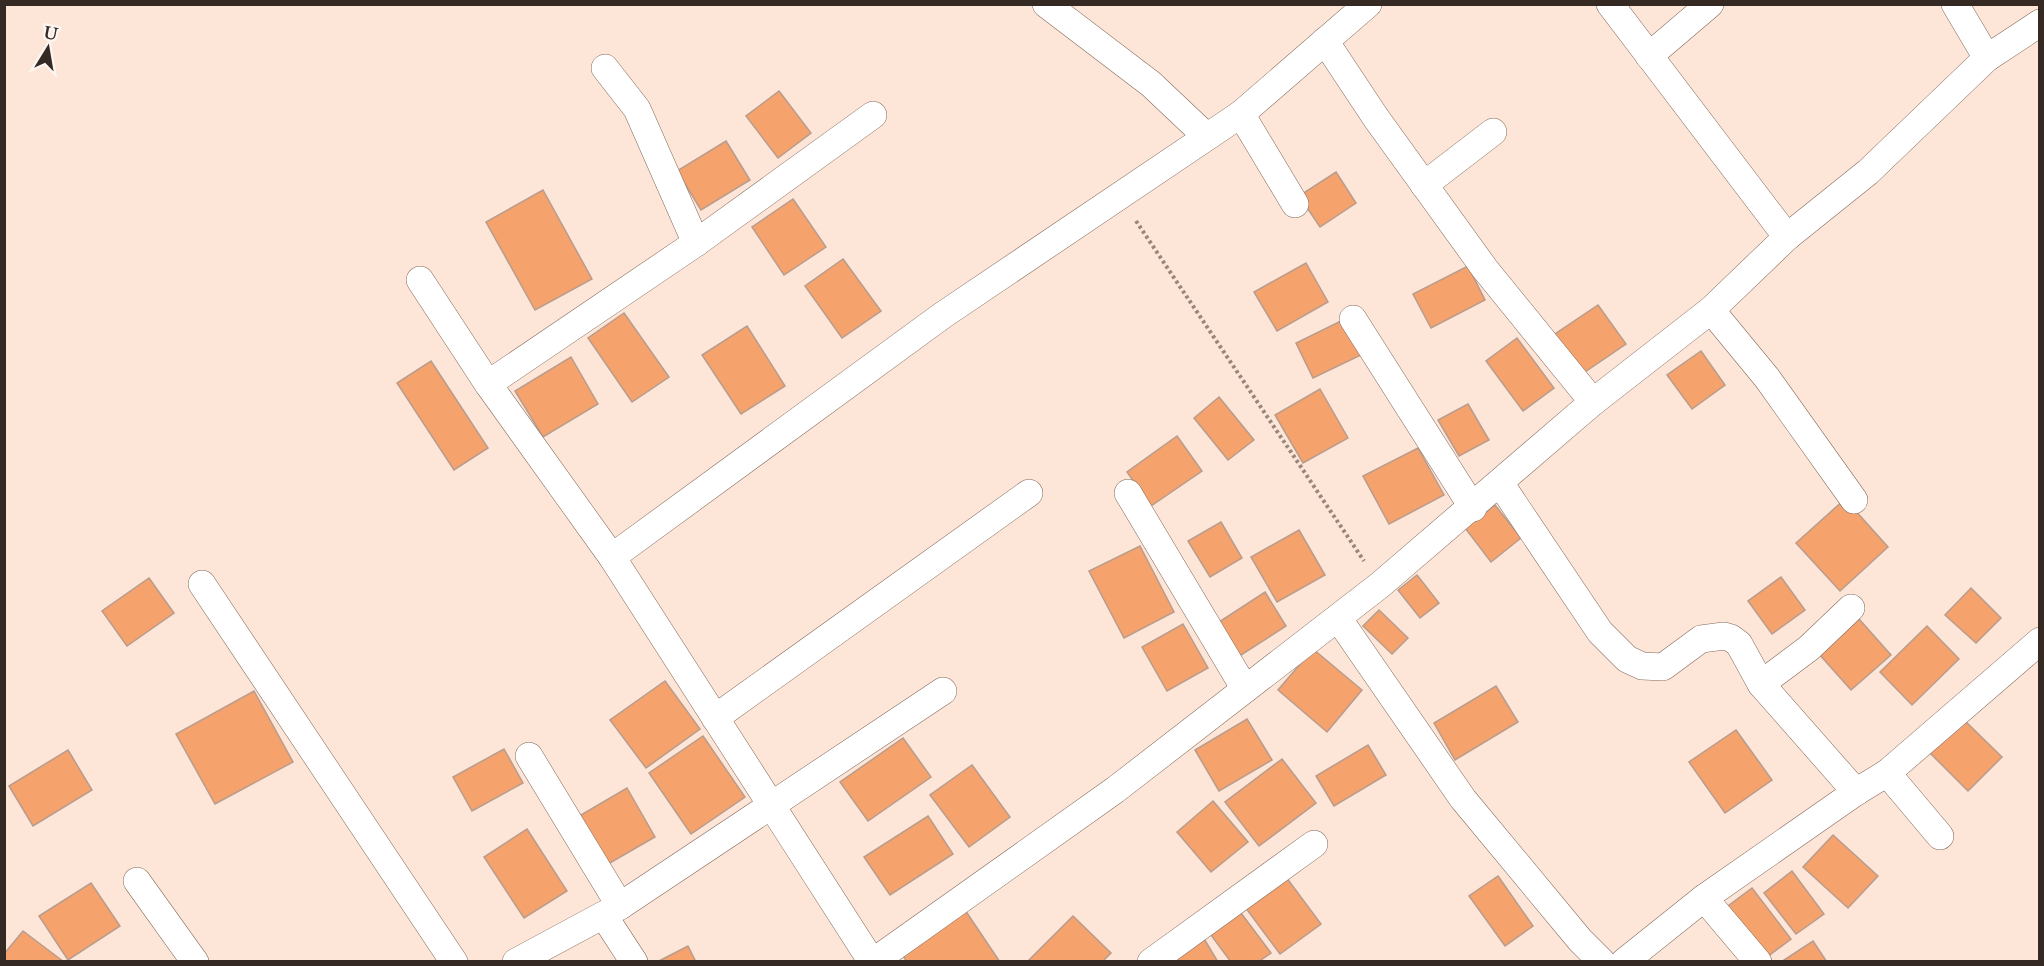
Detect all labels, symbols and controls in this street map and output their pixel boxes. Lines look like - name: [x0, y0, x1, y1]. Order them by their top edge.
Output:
- north arrow: [18, 18, 78, 78]
- text: U: [42, 22, 60, 44]

